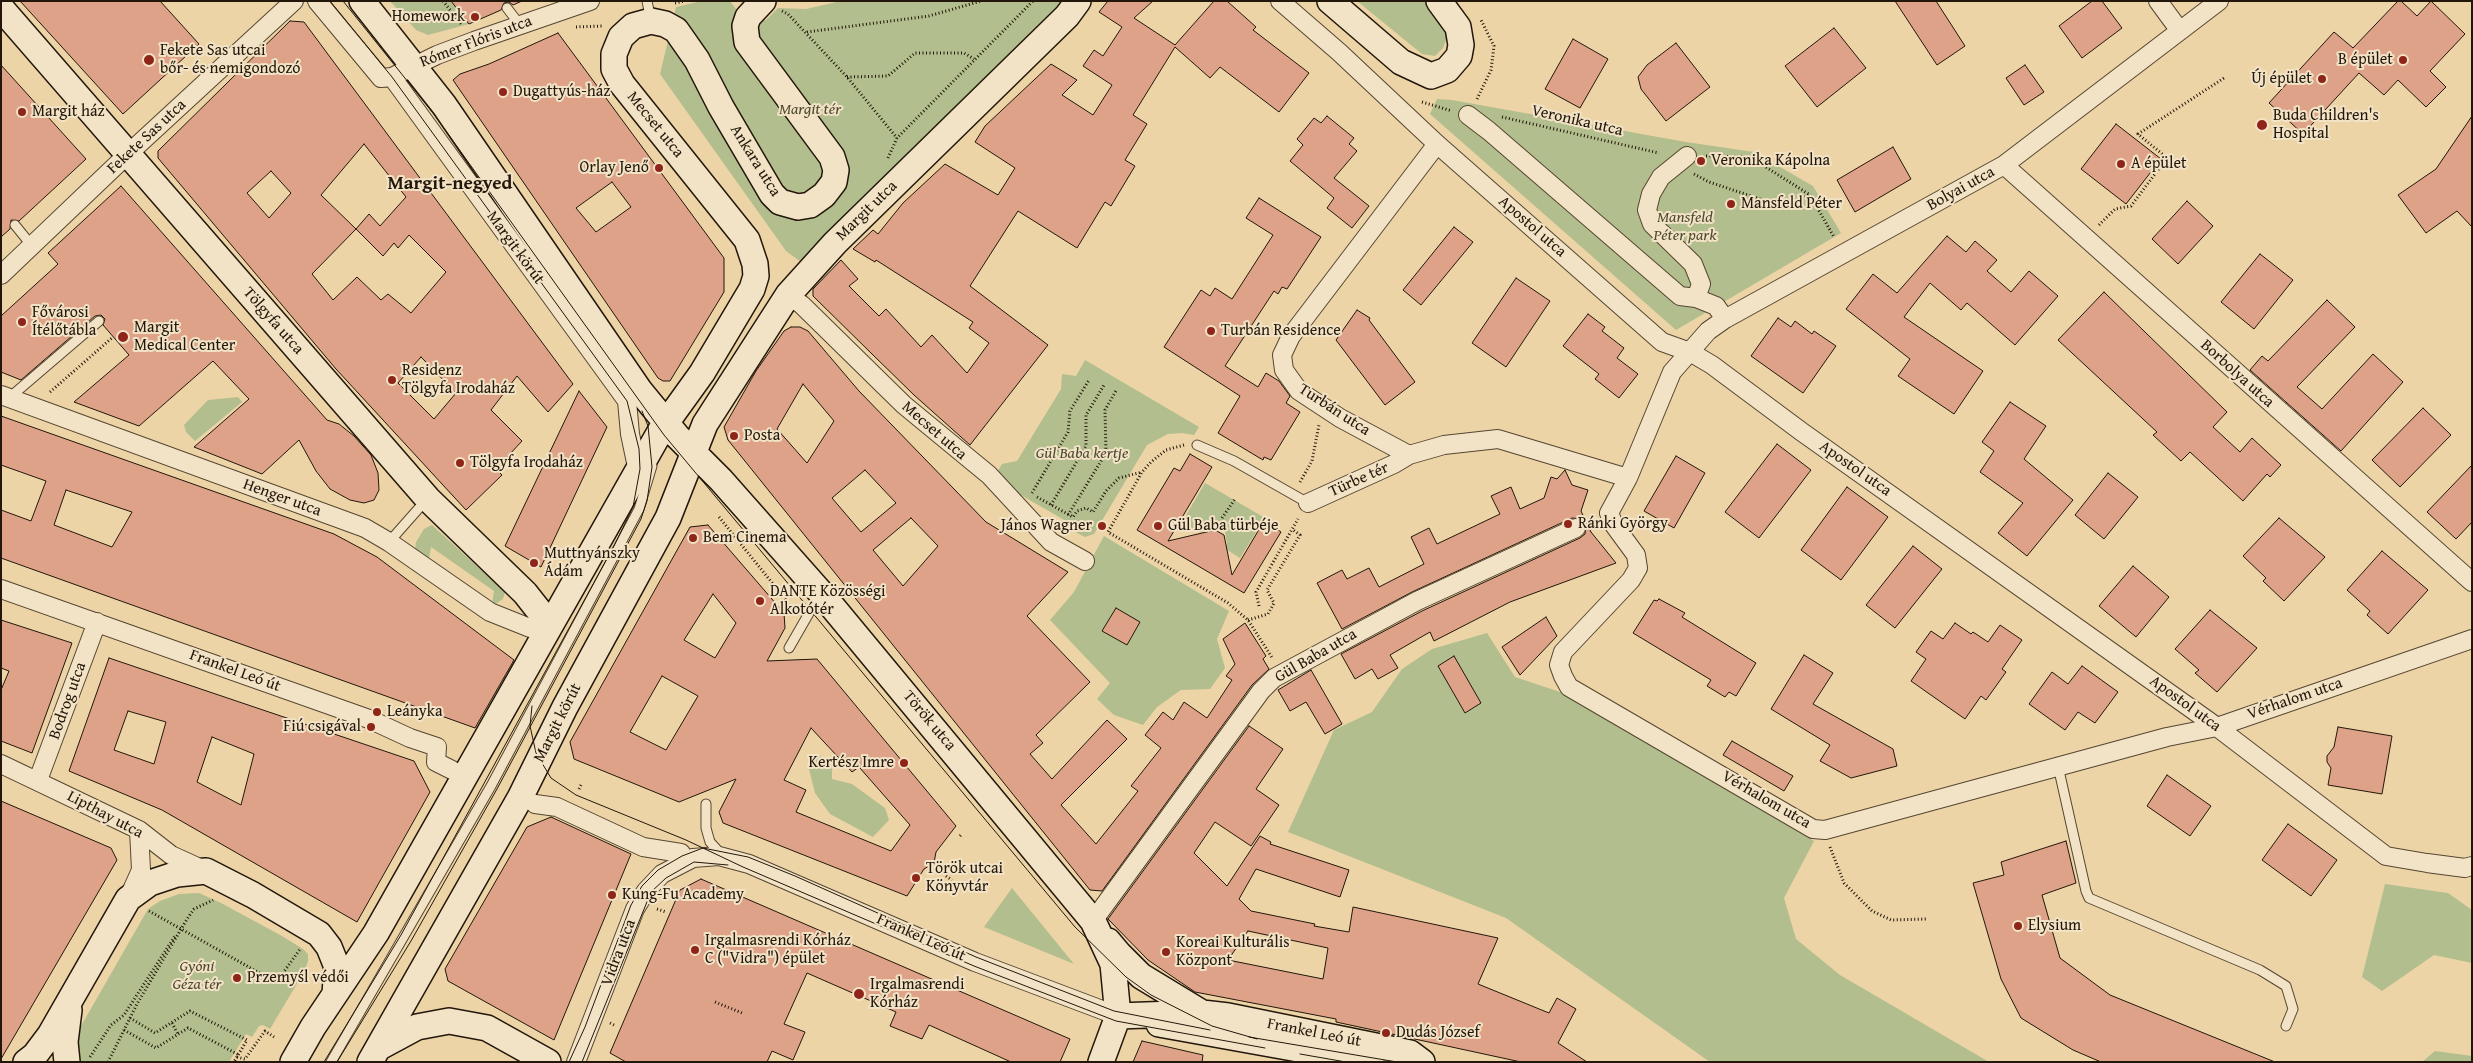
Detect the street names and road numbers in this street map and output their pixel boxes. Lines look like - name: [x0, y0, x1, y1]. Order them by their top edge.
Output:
- street label: Rómer Flóris utca: [417, 12, 535, 72]
- street label: Mecset utca: [622, 88, 688, 162]
- street label: Fekete Sas utca: [104, 96, 190, 178]
- street label: Veronika utca: [1529, 101, 1625, 141]
- street label: Ankara utca: [725, 122, 785, 200]
- street label: Bolyai utca: [1924, 163, 1998, 215]
- street label: Margit utca: [832, 177, 902, 245]
- street label: Apostol utca: [1494, 192, 1570, 262]
- street label: Margit körút: [482, 208, 548, 288]
- street label: Tölgyfa utca: [239, 283, 307, 359]
- street label: Borbolya utca: [2196, 336, 2278, 412]
- street label: Turbán utca: [1295, 380, 1373, 440]
- street label: Mecset utca: [898, 398, 970, 464]
- street label: Apostol utca: [1815, 437, 1895, 501]
- street label: Türbe tér: [1326, 458, 1392, 502]
- street label: Henger utca: [240, 475, 324, 521]
- street label: Gül Baba utca: [1272, 625, 1360, 687]
- street label: Frankel Leó út: [187, 646, 283, 696]
- street label: Bodrog utca: [45, 660, 91, 742]
- street label: Apostol utca: [2146, 672, 2224, 736]
- street label: Vérhalom utca: [2245, 674, 2345, 724]
- street label: Margit körút: [530, 680, 586, 766]
- street label: Török utca: [898, 687, 960, 755]
- street label: Vérhalom utca: [1718, 767, 1814, 833]
- street label: Lipthay utca: [64, 787, 146, 843]
- street label: Frankel Leó út: [874, 910, 968, 966]
- street label: Vidra utca: [597, 917, 641, 989]
- street label: Frankel Leó út: [1265, 1014, 1363, 1052]

